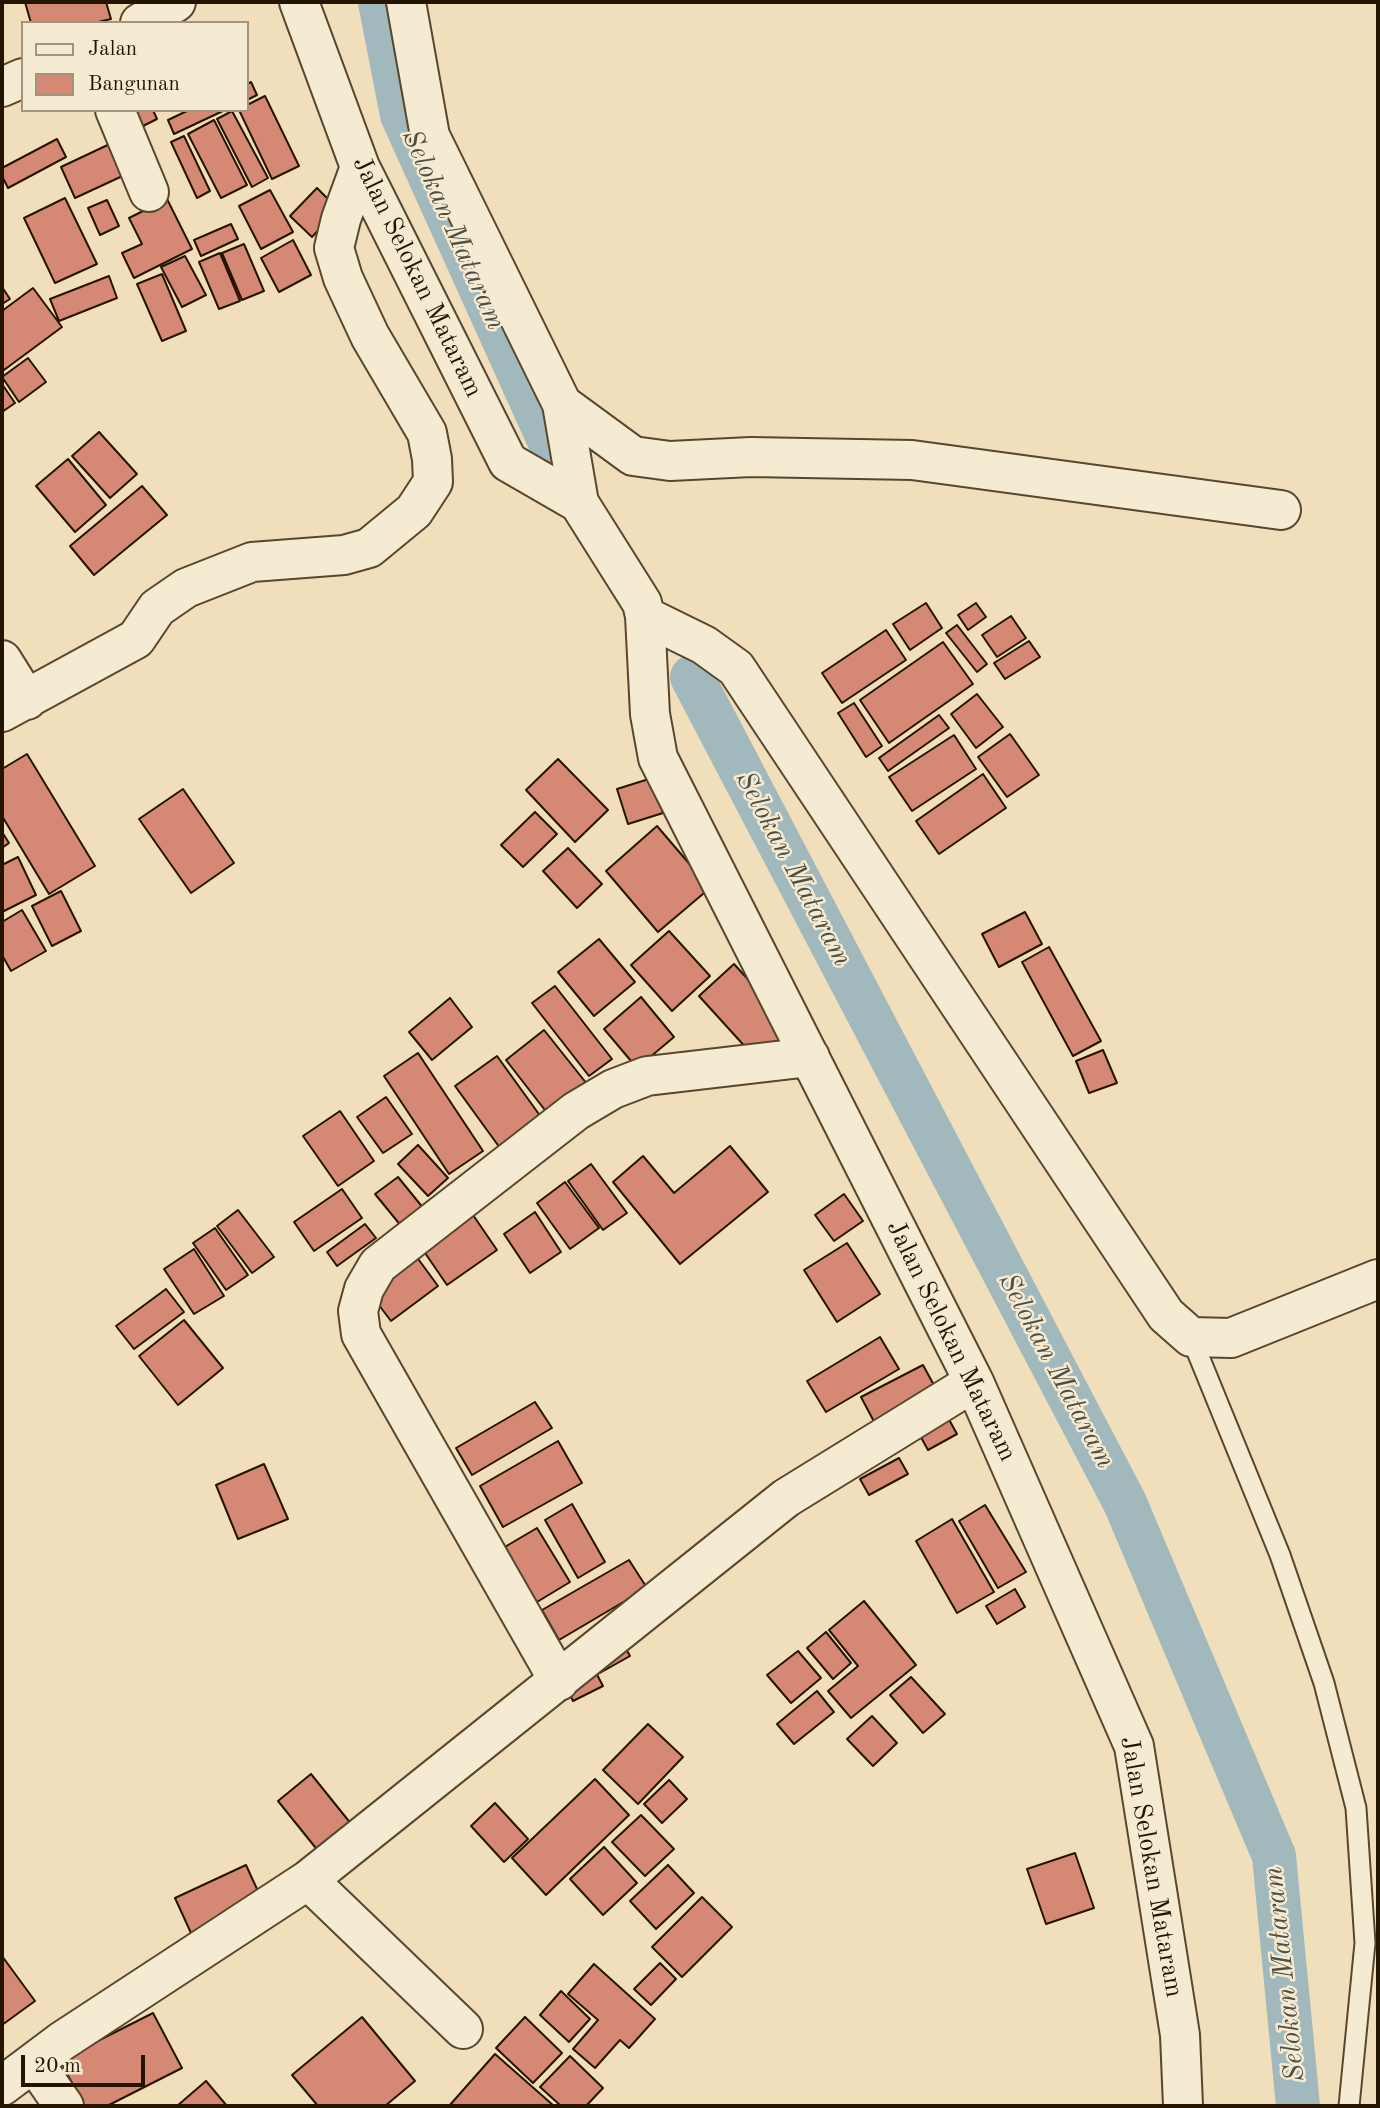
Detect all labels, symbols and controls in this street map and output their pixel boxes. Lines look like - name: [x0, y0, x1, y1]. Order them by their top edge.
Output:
- legend: [21, 21, 248, 112]
- text: Jalan: [88, 39, 137, 60]
- text: Bangunan: [88, 74, 180, 95]
- water label: Selokan Mataram: [394, 124, 512, 336]
- street label: Jalan Selokan Mataram: [345, 151, 489, 403]
- water label: Selokan Mataram: [727, 766, 859, 972]
- street label: Jalan Selokan Mataram: [879, 1215, 1023, 1467]
- water label: Selokan Mataram: [990, 1268, 1122, 1474]
- street label: Jalan Selokan Mataram: [1113, 1734, 1189, 2000]
- water label: Selokan Mataram: [1257, 1865, 1313, 2083]
- scale bar: [24, 2042, 149, 2086]
- text: 20 m: [34, 2056, 81, 2077]

